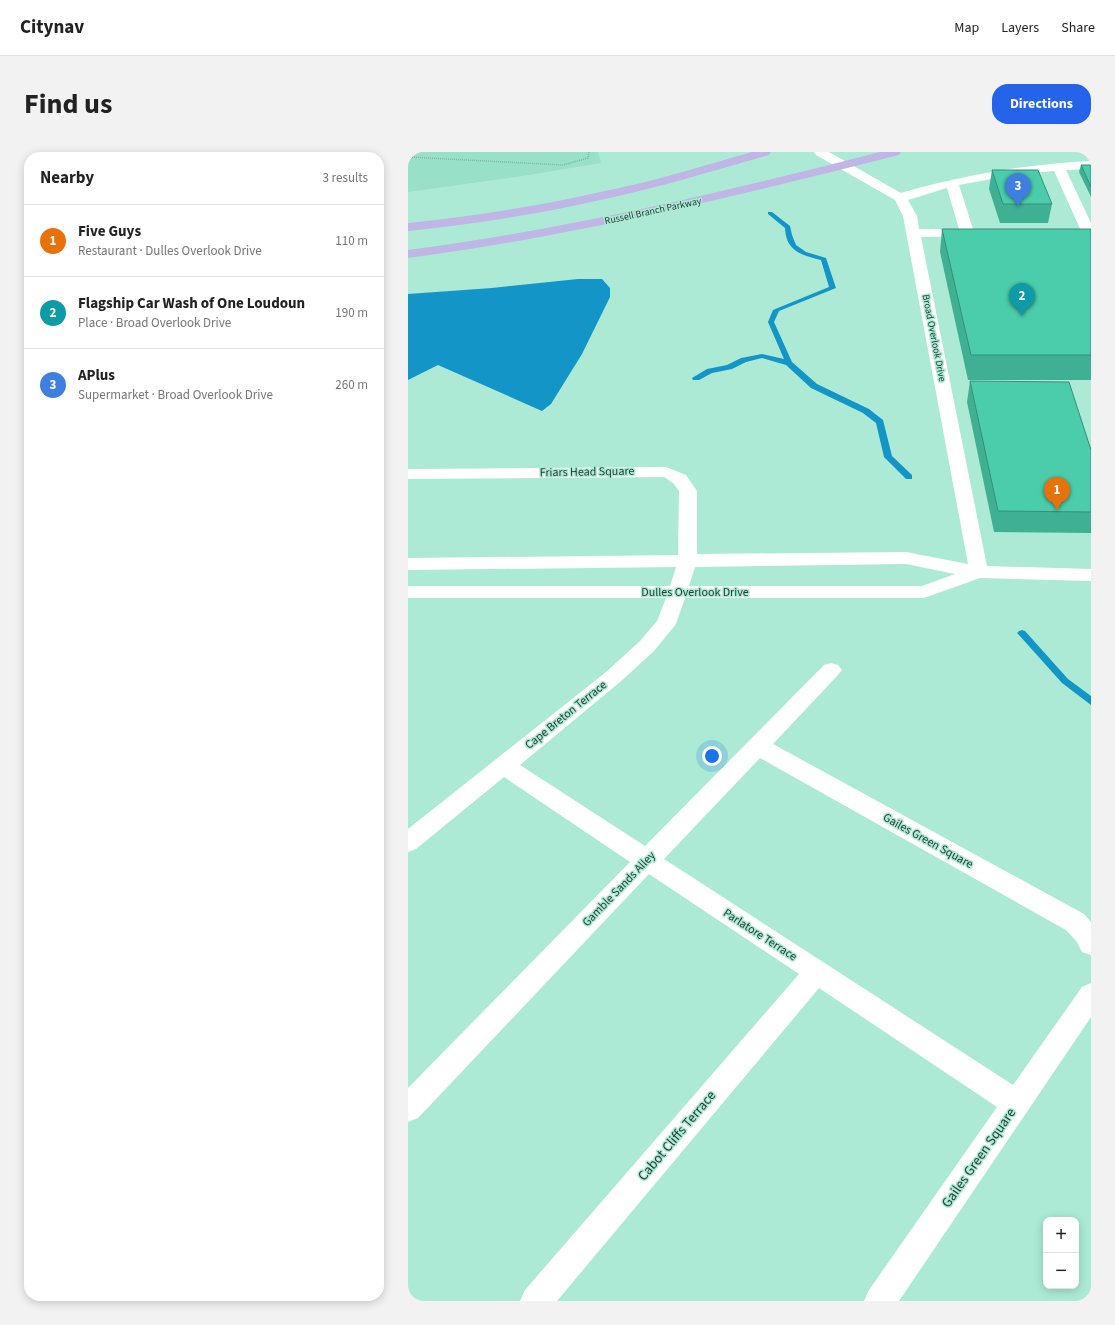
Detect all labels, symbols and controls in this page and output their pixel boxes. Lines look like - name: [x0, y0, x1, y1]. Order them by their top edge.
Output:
- text: Citynav: [20, 14, 84, 41]
- text: Map: [954, 18, 979, 38]
- text: Layers: [1001, 18, 1039, 38]
- text: Share: [1061, 18, 1095, 38]
- text: Find us: [24, 84, 112, 124]
- button: Directions: [992, 84, 1091, 124]
- text: Nearby: [40, 166, 94, 190]
- text: 3 results: [323, 169, 368, 187]
- pin: 3: [1005, 173, 1031, 206]
- street label: Russell Branch Parkway: [603, 194, 703, 228]
- text: Five Guys: [78, 221, 141, 242]
- text: 1: [50, 232, 56, 250]
- text: 110 m: [335, 232, 368, 250]
- text: Restaurant · Dulles Overlook Drive: [78, 242, 262, 260]
- pin: 2: [1009, 283, 1035, 316]
- text: Flagship Car Wash of One Loudoun: [78, 293, 305, 314]
- street label: Broad Overlook Drive: [919, 293, 949, 383]
- text: 2: [50, 304, 56, 322]
- text: 190 m: [335, 304, 368, 322]
- text: Place · Broad Overlook Drive: [78, 314, 231, 332]
- text: APlus: [78, 365, 115, 386]
- text: 3: [50, 376, 56, 394]
- text: 260 m: [335, 376, 368, 394]
- text: Supermarket · Broad Overlook Drive: [78, 386, 273, 404]
- street label: Friars Head Square: [539, 463, 635, 481]
- pin: 1: [1044, 477, 1070, 510]
- street label: Dulles Overlook Drive: [641, 584, 749, 601]
- street label: Cape Breton Terrace: [521, 677, 611, 753]
- your location: [702, 746, 722, 766]
- street label: Gailes Green Square: [880, 809, 976, 873]
- street label: Gamble Sands Alley: [579, 847, 660, 930]
- street label: Parlatore Terrace: [720, 905, 800, 965]
- street label: Cabot Cliffs Terrace: [633, 1086, 721, 1185]
- street label: Gailes Green Square: [937, 1104, 1021, 1212]
- map controls: [1043, 1217, 1079, 1289]
- button: +: [1043, 1217, 1079, 1253]
- button: −: [1043, 1253, 1079, 1289]

